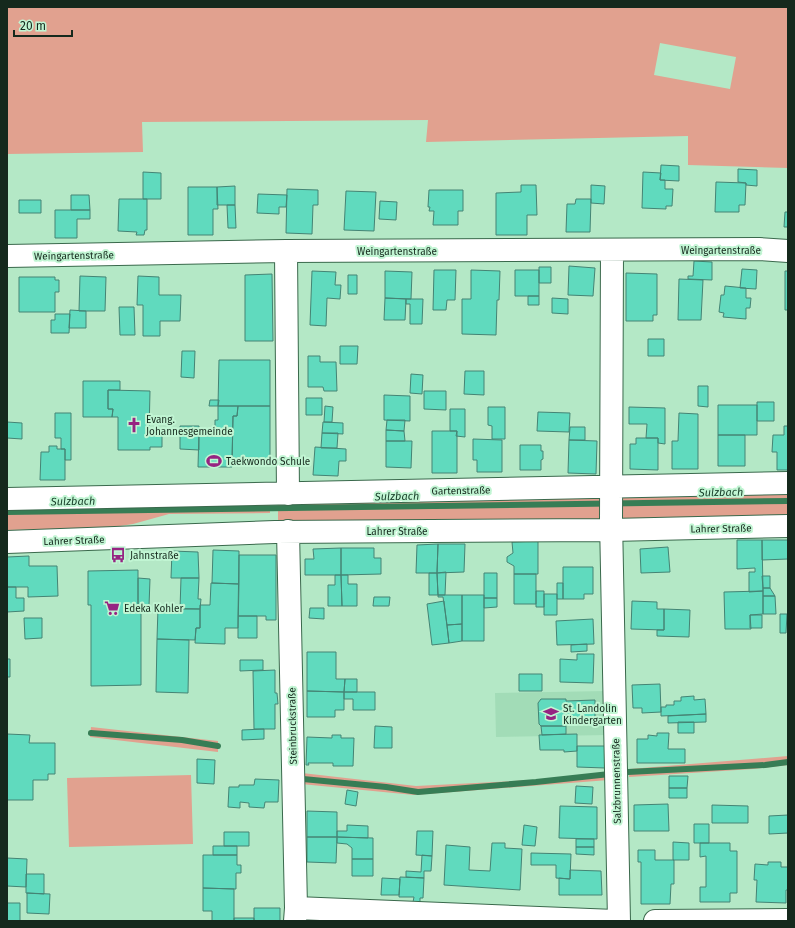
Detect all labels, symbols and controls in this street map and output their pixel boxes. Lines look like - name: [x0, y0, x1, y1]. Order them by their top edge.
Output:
- scale bar: [14, 12, 72, 38]
- text: 20 m: [20, 19, 46, 33]
- street label: Weingartenstraße: [681, 245, 761, 257]
- street label: Weingartenstraße: [357, 246, 437, 258]
- street label: Weingartenstraße: [34, 249, 114, 263]
- place label: Evang. Johannesgemeinde: [146, 414, 233, 438]
- church icon: Evang. Johannesgemeinde: [125, 416, 143, 434]
- sports icon: Taekwondo Schule: [205, 452, 223, 470]
- place label: Taekwondo Schule: [226, 456, 310, 468]
- street label: Gartenstraße: [431, 484, 491, 498]
- water label: Sulzbach: [698, 486, 743, 499]
- water label: Sulzbach: [374, 490, 419, 503]
- water label: Sulzbach: [50, 495, 95, 508]
- street label: Lahrer Straße: [690, 522, 752, 536]
- street label: Lahrer Straße: [366, 526, 428, 538]
- street label: Lahrer Straße: [43, 534, 105, 548]
- bus stop icon: Jahnstraße: [109, 546, 127, 564]
- place label: Jahnstraße: [130, 550, 179, 562]
- supermarket icon: Edeka Kohler: [103, 599, 121, 617]
- place label: Edeka Kohler: [124, 603, 183, 615]
- street label: Steinbruckstraße: [286, 687, 300, 765]
- place label: St. Landolin Kindergarten: [563, 703, 622, 727]
- school or university icon: St. Landolin Kindergarten: [542, 705, 560, 723]
- street label: Salzbrunnenstraße: [610, 738, 624, 824]

